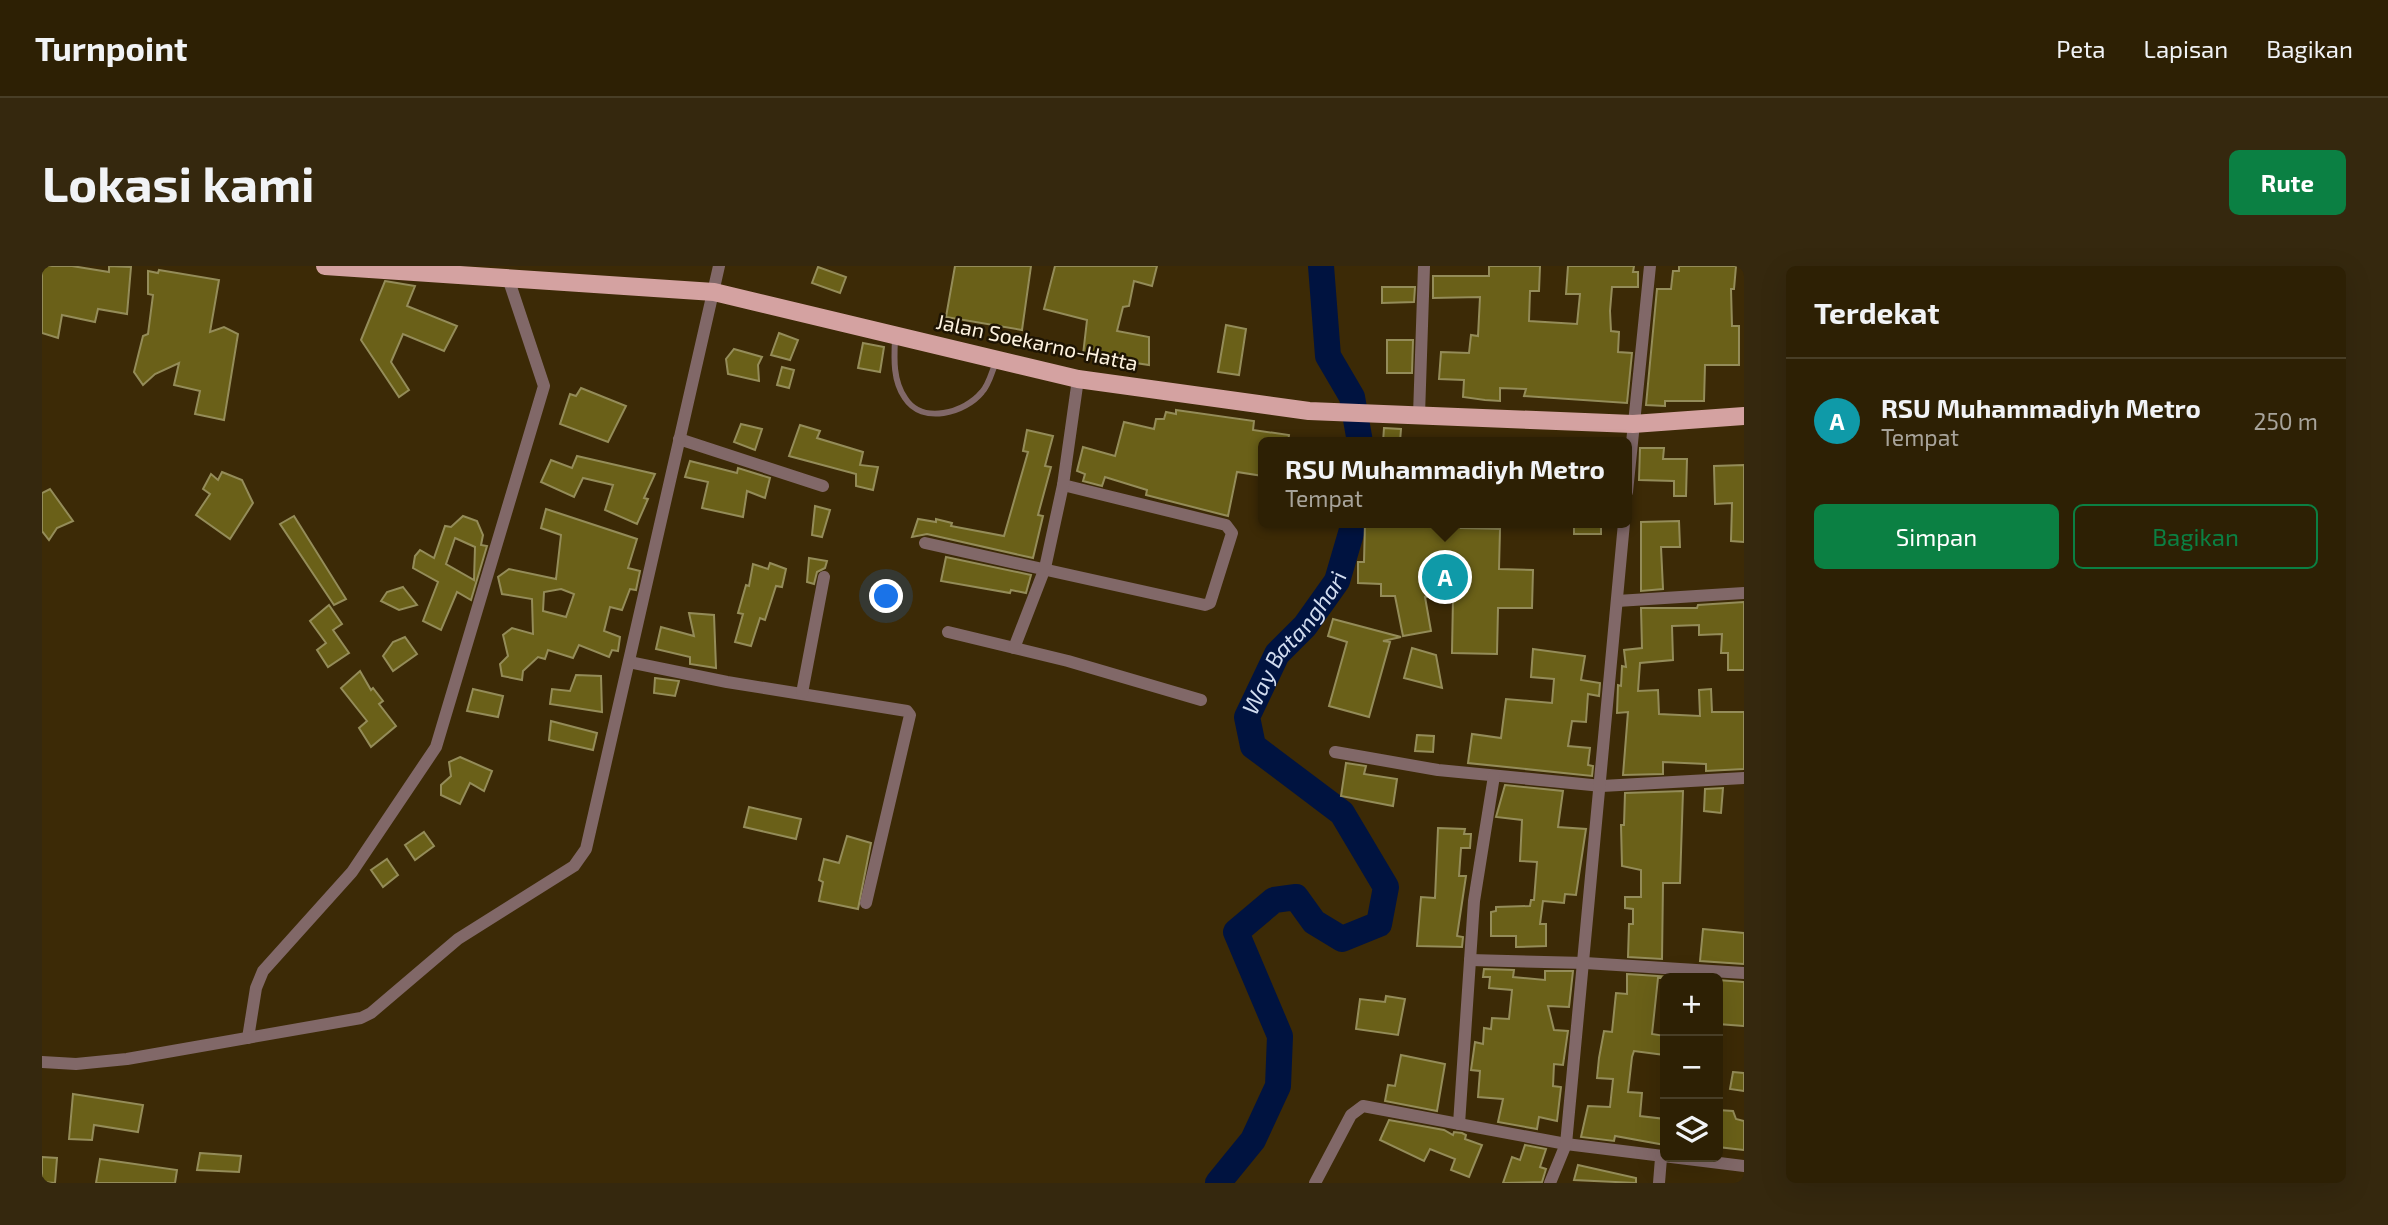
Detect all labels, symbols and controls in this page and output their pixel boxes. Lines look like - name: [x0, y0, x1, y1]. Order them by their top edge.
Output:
- text: Turnpoint: [35, 28, 188, 68]
- text: Peta: [2056, 34, 2106, 63]
- text: Lapisan: [2144, 34, 2228, 63]
- text: Bagikan: [2266, 34, 2353, 63]
- button: Rute: [2229, 150, 2346, 215]
- text: Lokasi kami: [42, 153, 315, 212]
- text: Terdekat: [1814, 294, 1940, 330]
- street label: Jalan Soekarno-Hatta: [934, 308, 1140, 375]
- text: RSU Muhammadiyh Metro: [1881, 392, 2201, 423]
- text: A: [1829, 407, 1845, 435]
- text: 250 m: [2254, 407, 2318, 435]
- text: Tempat: [1881, 423, 1959, 451]
- popup: [1258, 437, 1632, 528]
- text: RSU Muhammadiyh Metro: [1285, 453, 1605, 484]
- text: Tempat: [1285, 484, 1363, 512]
- button: Simpan: [1814, 504, 2059, 569]
- button: Bagikan: [2073, 504, 2318, 569]
- pin: A: [1422, 551, 1468, 603]
- water label: Way Batanghari: [1235, 568, 1352, 719]
- your location: [869, 579, 903, 613]
- map controls: [1660, 973, 1723, 1162]
- button: +: [1660, 973, 1723, 1036]
- button: −: [1660, 1036, 1723, 1099]
- button: layers: [1660, 1099, 1723, 1162]

